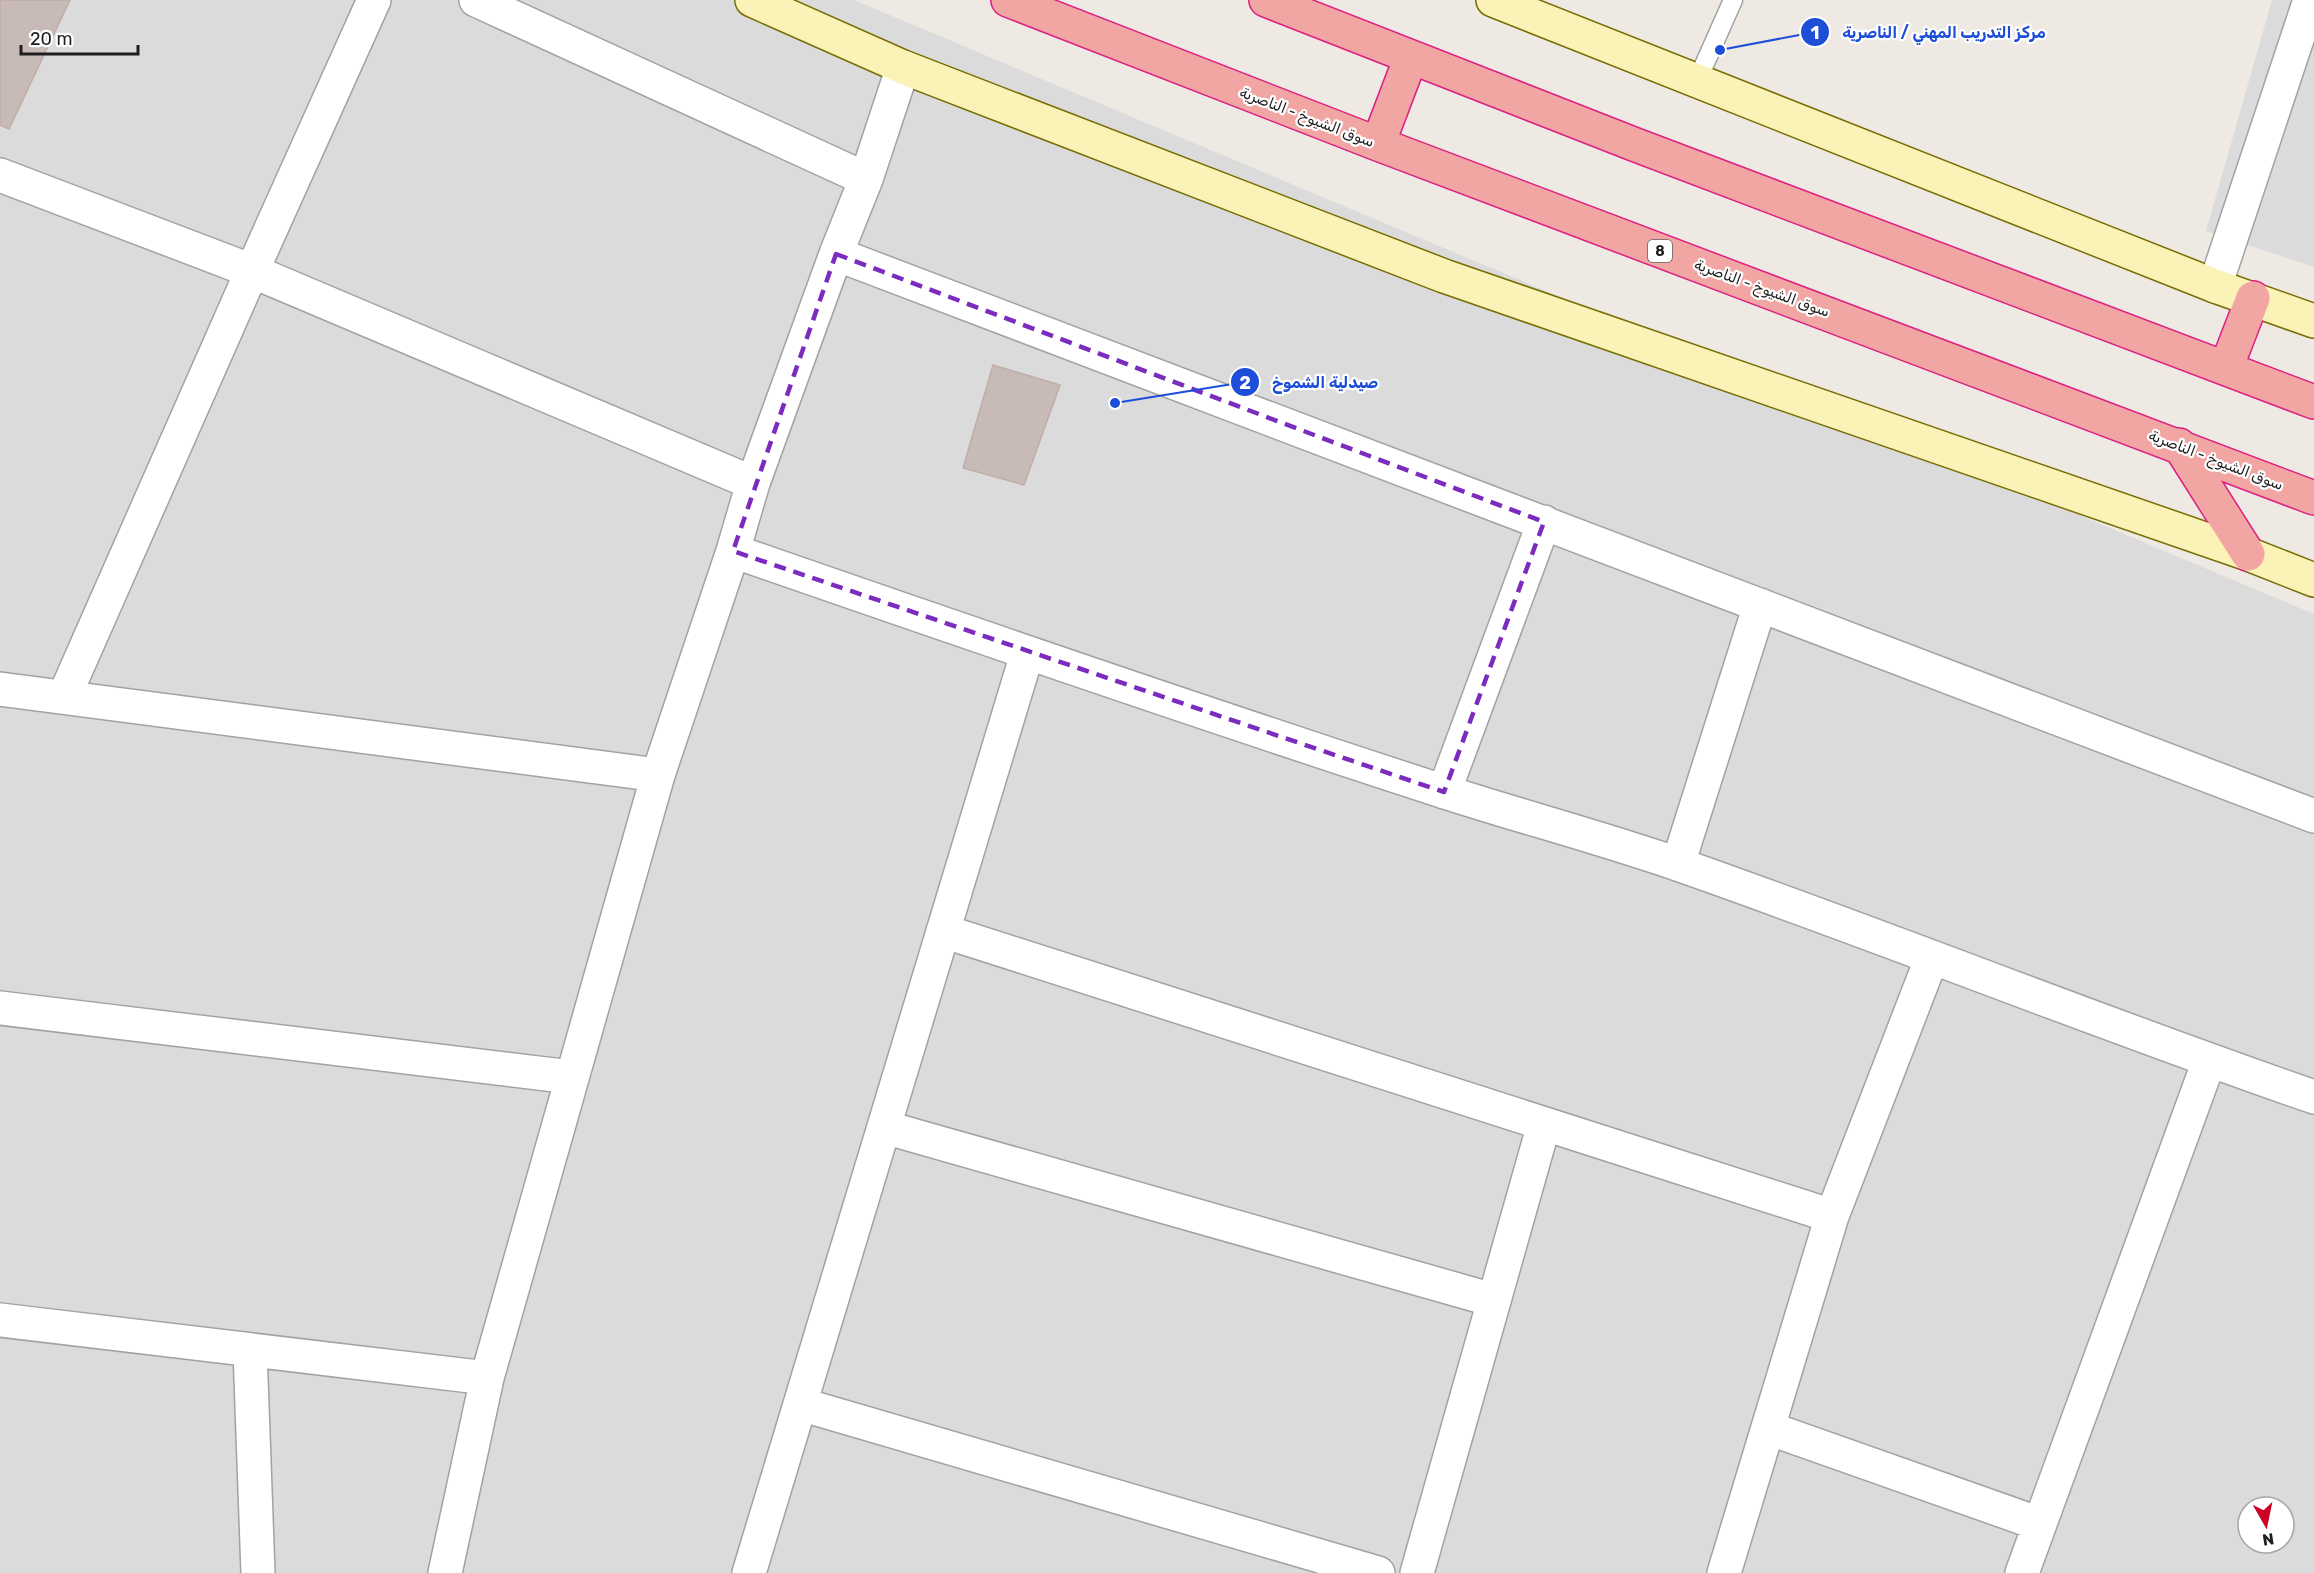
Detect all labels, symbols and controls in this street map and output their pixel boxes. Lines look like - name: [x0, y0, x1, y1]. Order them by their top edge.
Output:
- callout: مركز التدريب المهني / الناصرية: [1800, 15, 2058, 49]
- scale bar: [21, 18, 138, 56]
- text: 1: [1811, 22, 1819, 44]
- text: مركز التدريب المهني / الناصرية: [1842, 23, 2046, 45]
- text: 20 m: [30, 28, 72, 50]
- street label: سوق الشيوخ - الناصرية: [1236, 83, 1377, 153]
- road number: 8: [1648, 240, 1672, 262]
- street label: سوق الشيوخ - الناصرية: [1691, 255, 1832, 323]
- callout: صيدلية الشموخ: [1230, 365, 1390, 399]
- text: 2: [1239, 372, 1251, 394]
- text: صيدلية الشموخ: [1272, 373, 1378, 394]
- street label: سوق الشيوخ - الناصرية: [2145, 426, 2286, 496]
- north arrow: [2236, 1495, 2296, 1555]
- text: N: [2261, 1529, 2275, 1550]

